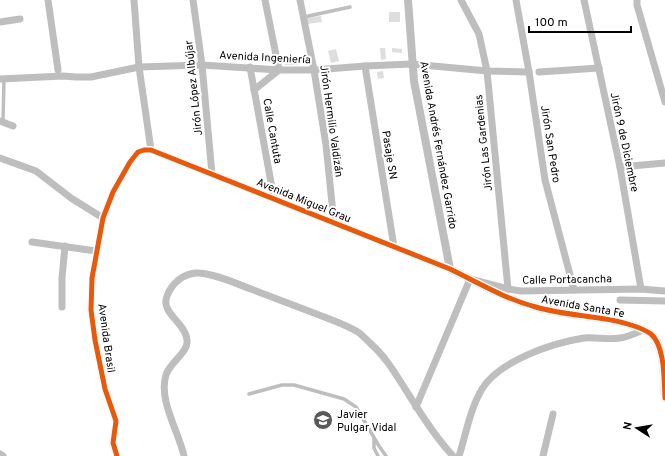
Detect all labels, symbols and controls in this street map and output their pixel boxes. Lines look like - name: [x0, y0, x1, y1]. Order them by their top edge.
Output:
- scale bar: [529, 8, 631, 34]
- text: 100 m: [535, 15, 568, 31]
- street label: Jirón López Albújar: [182, 39, 206, 136]
- street label: Avenida Ingeniería: [219, 49, 311, 67]
- street label: Avenida Andrés Fernández Garrido: [416, 60, 460, 230]
- street label: Jirón Hermilio Valdizán: [316, 64, 346, 178]
- street label: Jirón 9 de Diciembre: [607, 91, 641, 193]
- street label: Jirón Las Gardenias: [472, 94, 496, 192]
- street label: Calle Cantuta: [259, 97, 285, 165]
- street label: Jirón San Pedro: [537, 104, 563, 184]
- street label: Pasaje SN: [378, 130, 400, 181]
- street label: Avenida Miguel Grau: [254, 176, 353, 226]
- street label: Calle Portacancha: [522, 272, 612, 288]
- street label: Avenida Santa Fe: [540, 293, 626, 321]
- street label: Avenida Brasil: [94, 303, 118, 374]
- place label: Javier Pulgar Vidal: [337, 408, 396, 435]
- north arrow: [617, 408, 657, 448]
- school or university icon: Javier Pulgar Vidal: [312, 409, 334, 431]
- text: N: [621, 421, 636, 431]

